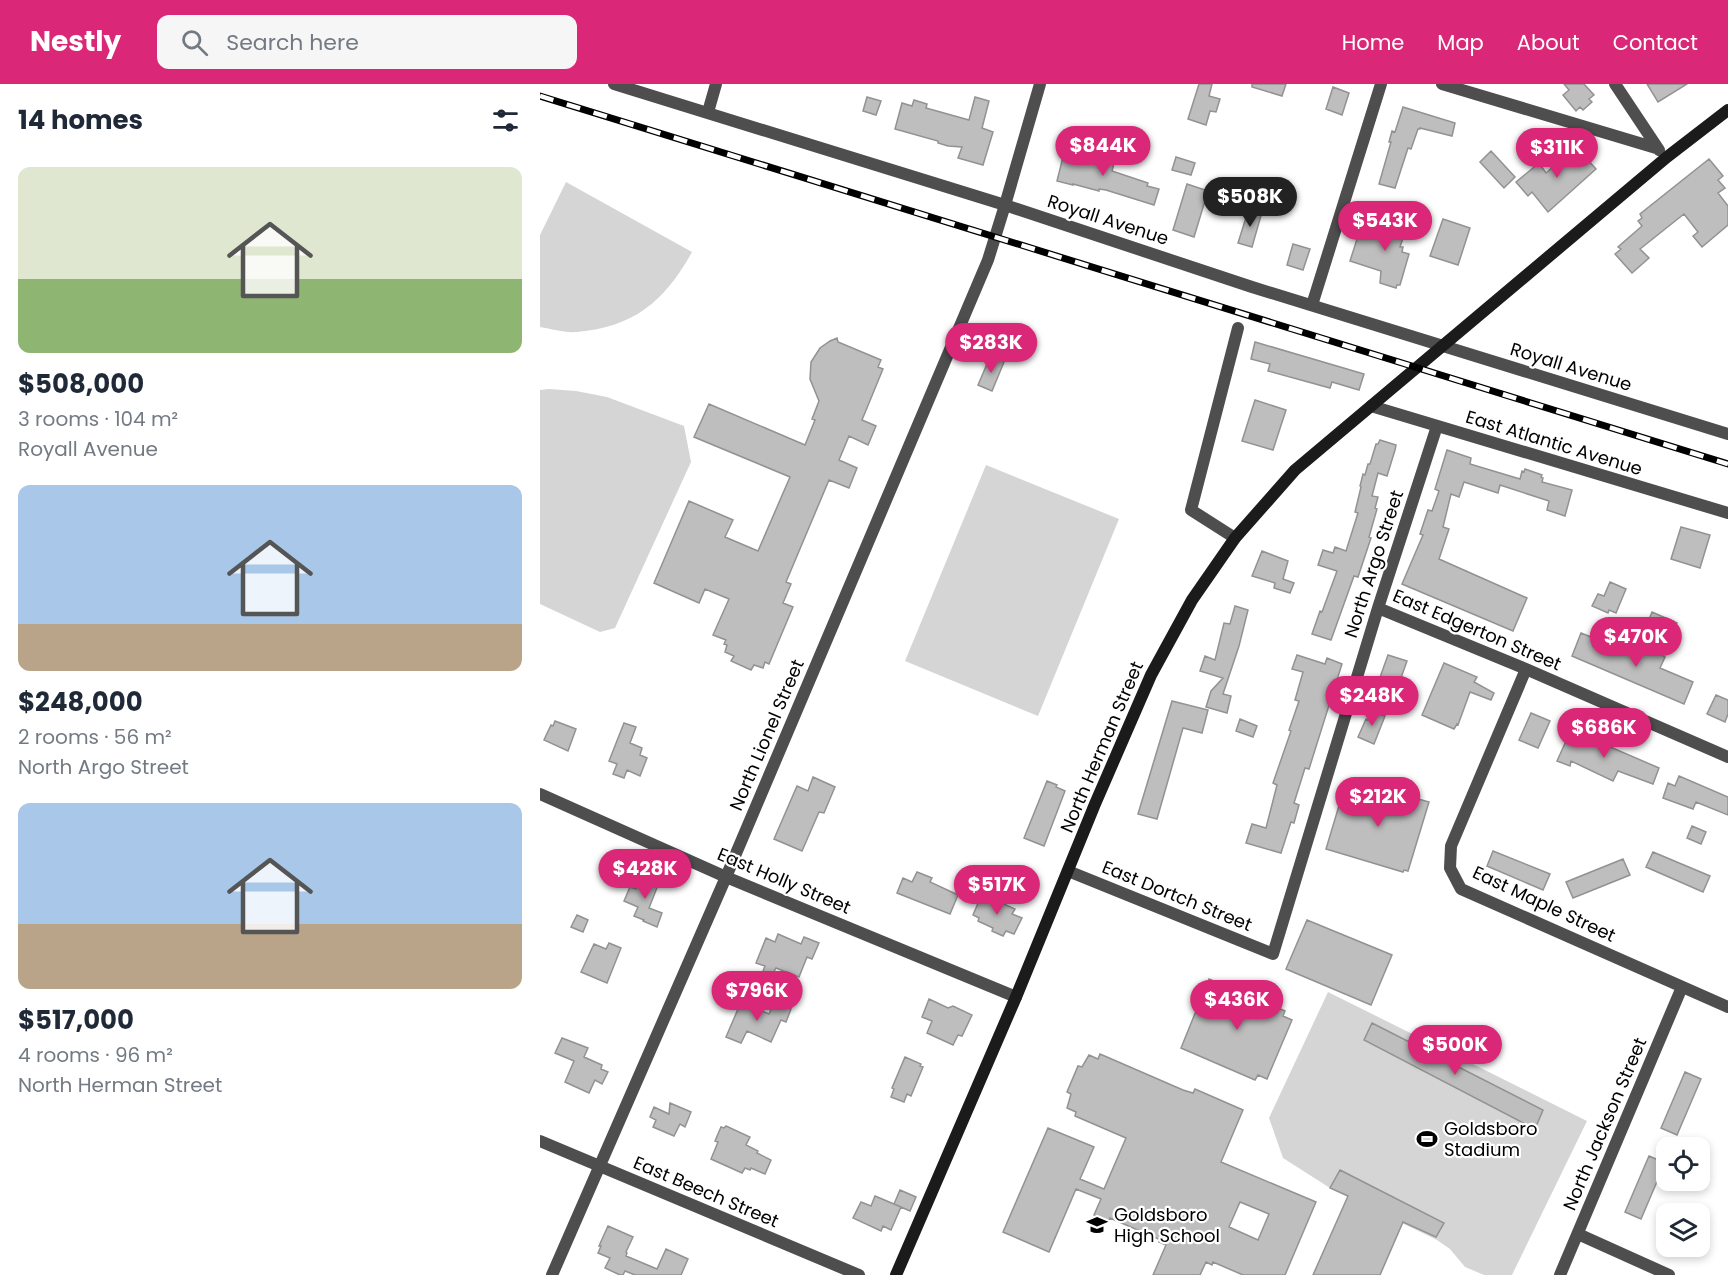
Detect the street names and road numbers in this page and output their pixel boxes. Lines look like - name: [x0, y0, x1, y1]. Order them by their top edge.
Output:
- street label: Royall Avenue: [1044, 188, 1172, 251]
- street label: Royall Avenue: [1507, 336, 1635, 397]
- street label: East Atlantic Avenue: [1463, 404, 1645, 481]
- street label: North Argo Street: [1338, 487, 1409, 641]
- street label: East Edgerton Street: [1389, 583, 1565, 676]
- street label: North Lionel Street: [723, 655, 810, 814]
- street label: North Herman Street: [1054, 657, 1149, 836]
- street label: East Holly Street: [714, 841, 855, 920]
- street label: East Dortch Street: [1099, 854, 1256, 937]
- street label: East Maple Street: [1469, 859, 1620, 948]
- street label: North Jackson Street: [1557, 1033, 1652, 1214]
- street label: East Beech Street: [630, 1150, 783, 1233]

